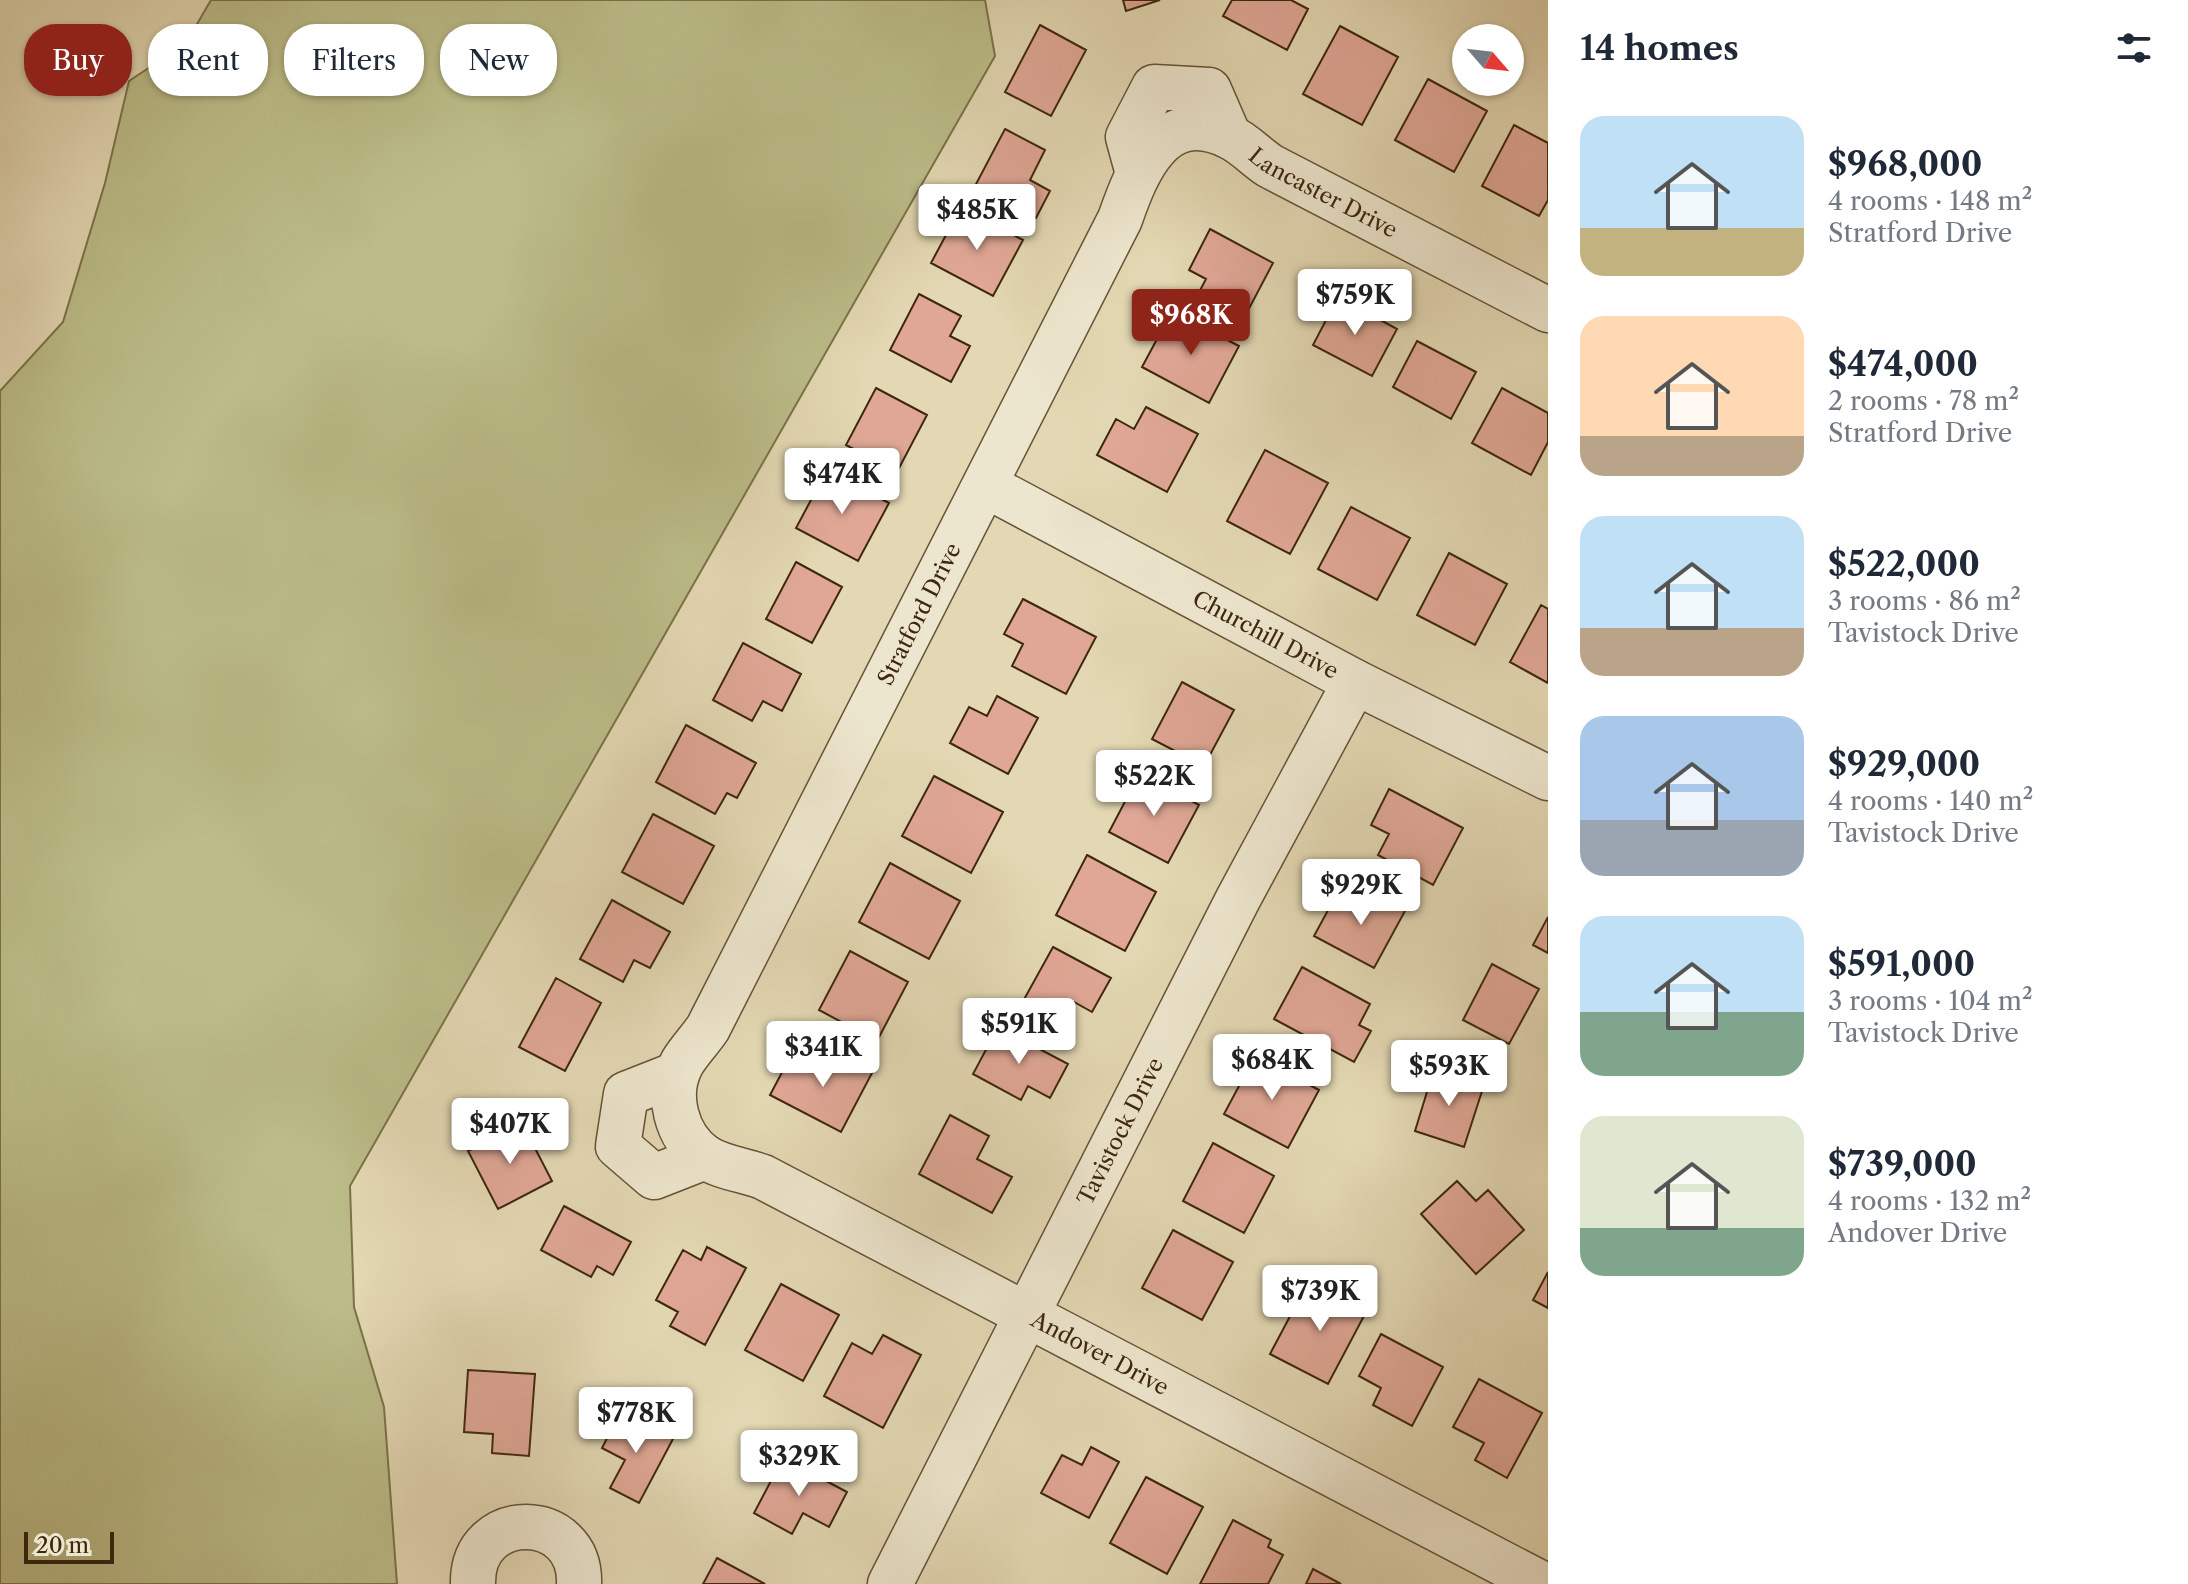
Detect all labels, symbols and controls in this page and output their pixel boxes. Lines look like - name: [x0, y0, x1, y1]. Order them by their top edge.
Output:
- chip: Buy: [24, 24, 132, 96]
- chip: Rent: [148, 24, 268, 96]
- chip: Filters: [284, 24, 424, 96]
- chip: New: [440, 24, 557, 96]
- north arrow: [1452, 24, 1524, 96]
- map controls: [1452, 24, 1524, 96]
- icon: filters: [2112, 26, 2156, 70]
- text: 14 homes: [1580, 27, 1739, 69]
- street label: Lancaster Drive: [1243, 142, 1402, 244]
- text: $968,000: [1828, 143, 1982, 185]
- icon: home: [1644, 148, 1740, 244]
- pin: $485K: [921, 184, 1033, 252]
- text: 4 rooms · 148 m²: [1828, 185, 2032, 217]
- text: $485K: [936, 194, 1018, 226]
- text: Stratford Drive: [1828, 217, 2012, 249]
- pin: $759K: [1299, 269, 1411, 337]
- text: $759K: [1316, 279, 1394, 311]
- pin: $968K: [1135, 289, 1247, 357]
- text: $968K: [1150, 299, 1232, 331]
- text: $474,000: [1828, 343, 1978, 385]
- icon: home: [1644, 348, 1740, 444]
- text: 2 rooms · 78 m²: [1828, 385, 2019, 417]
- text: Stratford Drive: [1828, 417, 2012, 449]
- pin: $474K: [786, 448, 898, 516]
- text: $474K: [803, 458, 881, 490]
- street label: Stratford Drive: [872, 538, 967, 690]
- text: $522,000: [1828, 543, 1980, 585]
- icon: home: [1644, 548, 1740, 644]
- street label: Churchill Drive: [1188, 585, 1343, 685]
- text: 3 rooms · 86 m²: [1828, 585, 2021, 617]
- text: Tavistock Drive: [1828, 617, 2019, 649]
- text: $929,000: [1828, 743, 1980, 785]
- icon: home: [1644, 748, 1740, 844]
- pin: $522K: [1098, 750, 1210, 818]
- text: $522K: [1114, 760, 1194, 792]
- text: 4 rooms · 140 m²: [1828, 785, 2033, 817]
- text: Tavistock Drive: [1828, 817, 2019, 849]
- pin: $929K: [1305, 859, 1417, 927]
- text: $929K: [1320, 869, 1402, 901]
- text: $591,000: [1828, 943, 1975, 985]
- icon: home: [1644, 948, 1740, 1044]
- text: 3 rooms · 104 m²: [1828, 985, 2033, 1017]
- pin: $591K: [963, 998, 1075, 1066]
- text: $591K: [981, 1008, 1057, 1040]
- text: Tavistock Drive: [1828, 1017, 2019, 1049]
- pin: $341K: [767, 1021, 879, 1089]
- text: $341K: [784, 1031, 862, 1063]
- pin: $684K: [1216, 1034, 1328, 1102]
- pin: $593K: [1393, 1040, 1505, 1108]
- text: $684K: [1231, 1044, 1313, 1076]
- text: $593K: [1409, 1050, 1489, 1082]
- street label: Tavistock Drive: [1072, 1053, 1169, 1210]
- pin: $407K: [454, 1098, 566, 1166]
- text: $407K: [470, 1108, 550, 1140]
- text: $739,000: [1828, 1143, 1977, 1185]
- icon: home: [1644, 1148, 1740, 1244]
- text: 4 rooms · 132 m²: [1828, 1185, 2031, 1217]
- text: Andover Drive: [1828, 1217, 2007, 1249]
- pin: $739K: [1264, 1265, 1376, 1333]
- text: $739K: [1280, 1275, 1360, 1307]
- street label: Andover Drive: [1026, 1305, 1173, 1401]
- pin: $778K: [580, 1387, 692, 1455]
- text: $778K: [597, 1397, 675, 1429]
- pin: $329K: [743, 1430, 855, 1498]
- text: $329K: [759, 1440, 839, 1472]
- scale bar: [24, 1528, 114, 1564]
- text: 20 m: [36, 1532, 89, 1559]

